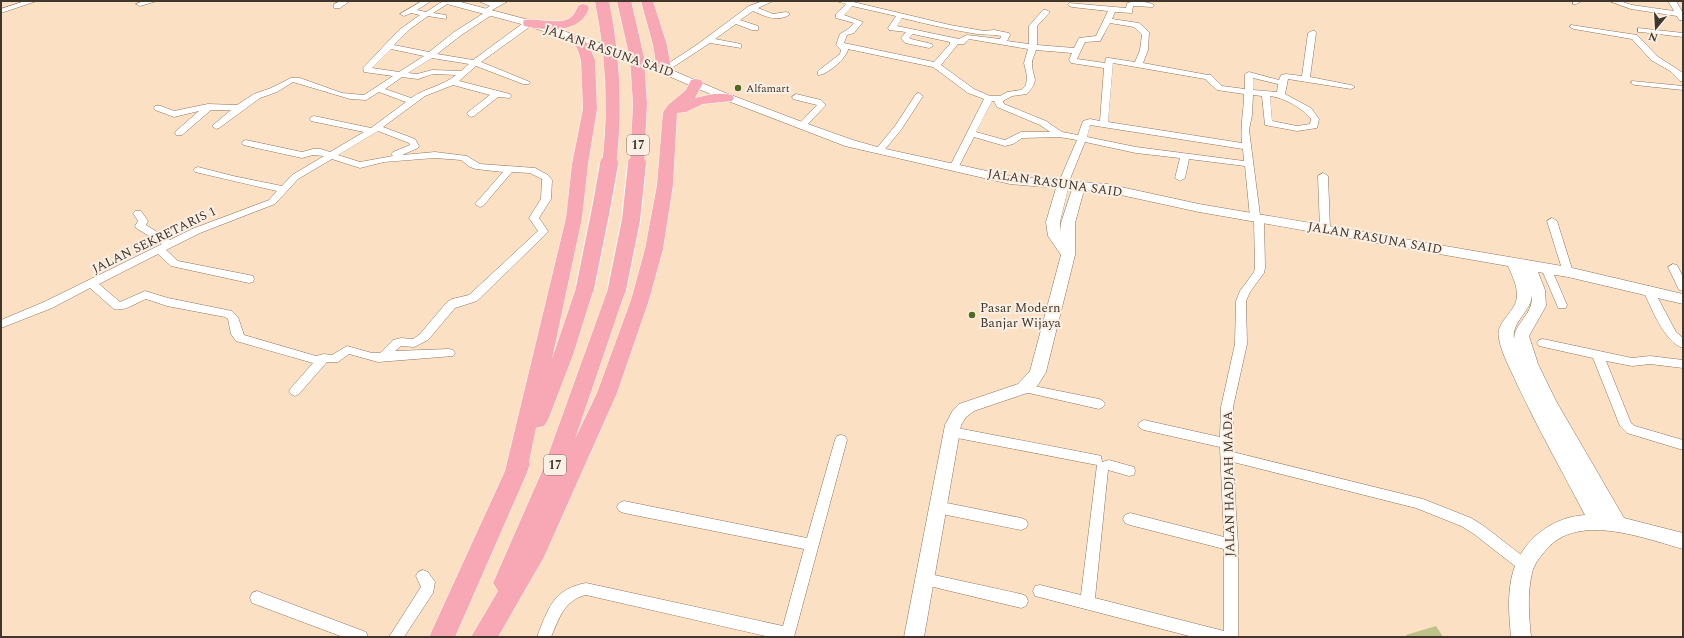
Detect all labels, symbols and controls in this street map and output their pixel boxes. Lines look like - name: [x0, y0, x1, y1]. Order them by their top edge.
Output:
- north arrow: [1636, 8, 1676, 48]
- street label: JALAN RASUNA SAID: [541, 19, 677, 83]
- text: N: [1646, 28, 1660, 47]
- place label: Alfamart: [746, 80, 790, 97]
- marker: Alfamart: [733, 83, 743, 93]
- road number: 17: [627, 135, 649, 155]
- street label: JALAN RASUNA SAID: [986, 164, 1124, 202]
- street label: JALAN SEKRETARIS 1: [89, 201, 219, 279]
- street label: JALAN RASUNA SAID: [1306, 216, 1444, 260]
- place label: Pasar Modern Banjar Wijaya: [980, 298, 1062, 333]
- marker: Pasar Modern Banjar Wijaya: [967, 310, 977, 320]
- street label: JALAN HADJAH MADA: [1218, 411, 1240, 557]
- road number: 17: [544, 455, 566, 475]

